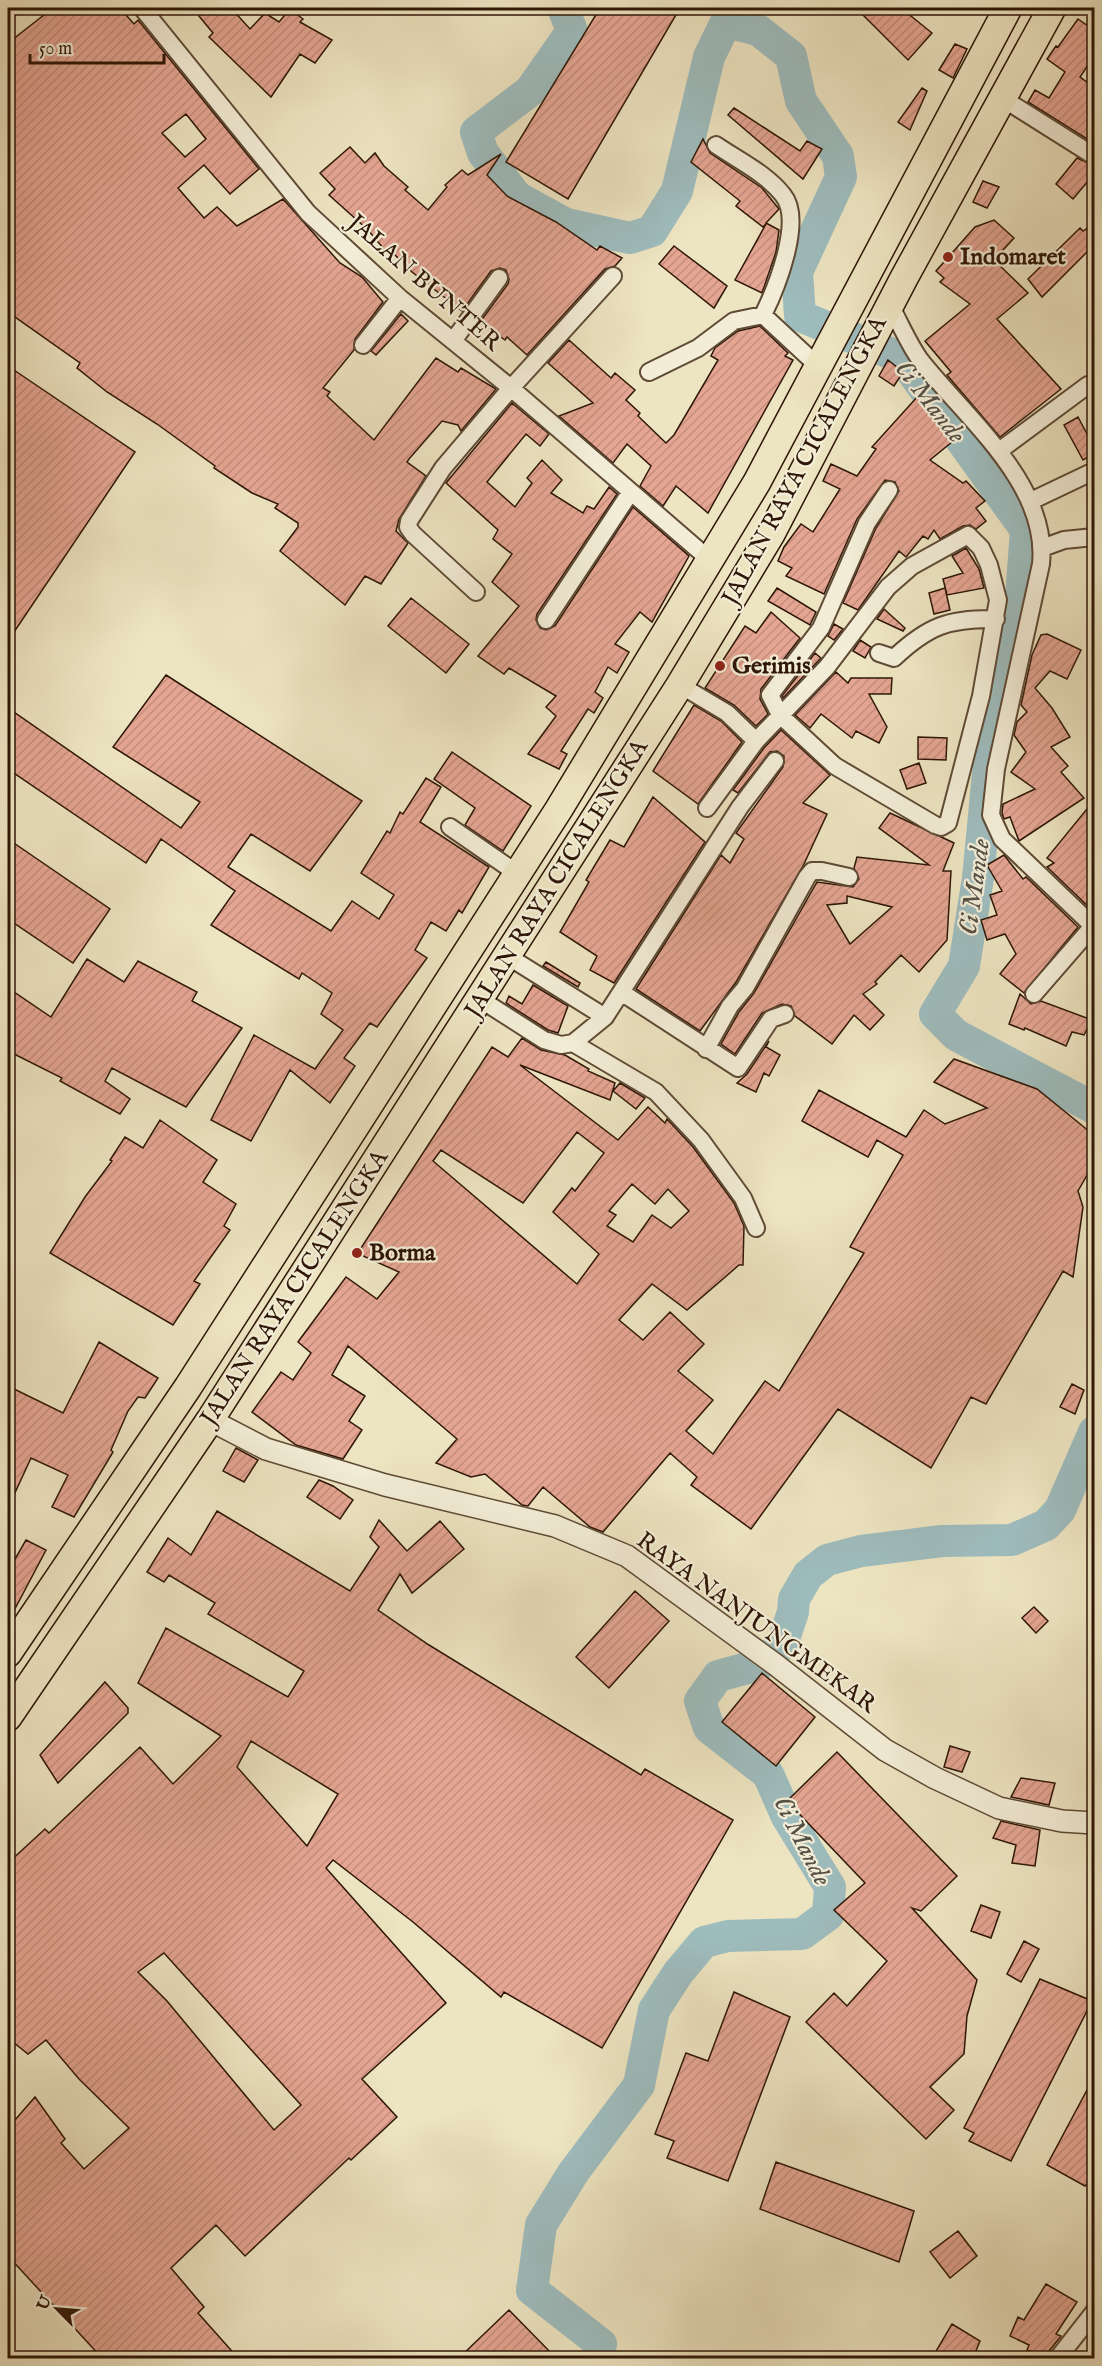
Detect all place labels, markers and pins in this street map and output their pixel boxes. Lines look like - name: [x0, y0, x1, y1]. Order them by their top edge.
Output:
- place label: Indomaret: [960, 242, 1067, 273]
- marker: Indomaret: [941, 250, 955, 264]
- place label: Gerimis: [732, 651, 811, 682]
- marker: Gerimis: [713, 659, 727, 673]
- place label: Borma: [369, 1238, 436, 1269]
- marker: Borma: [350, 1246, 364, 1260]

